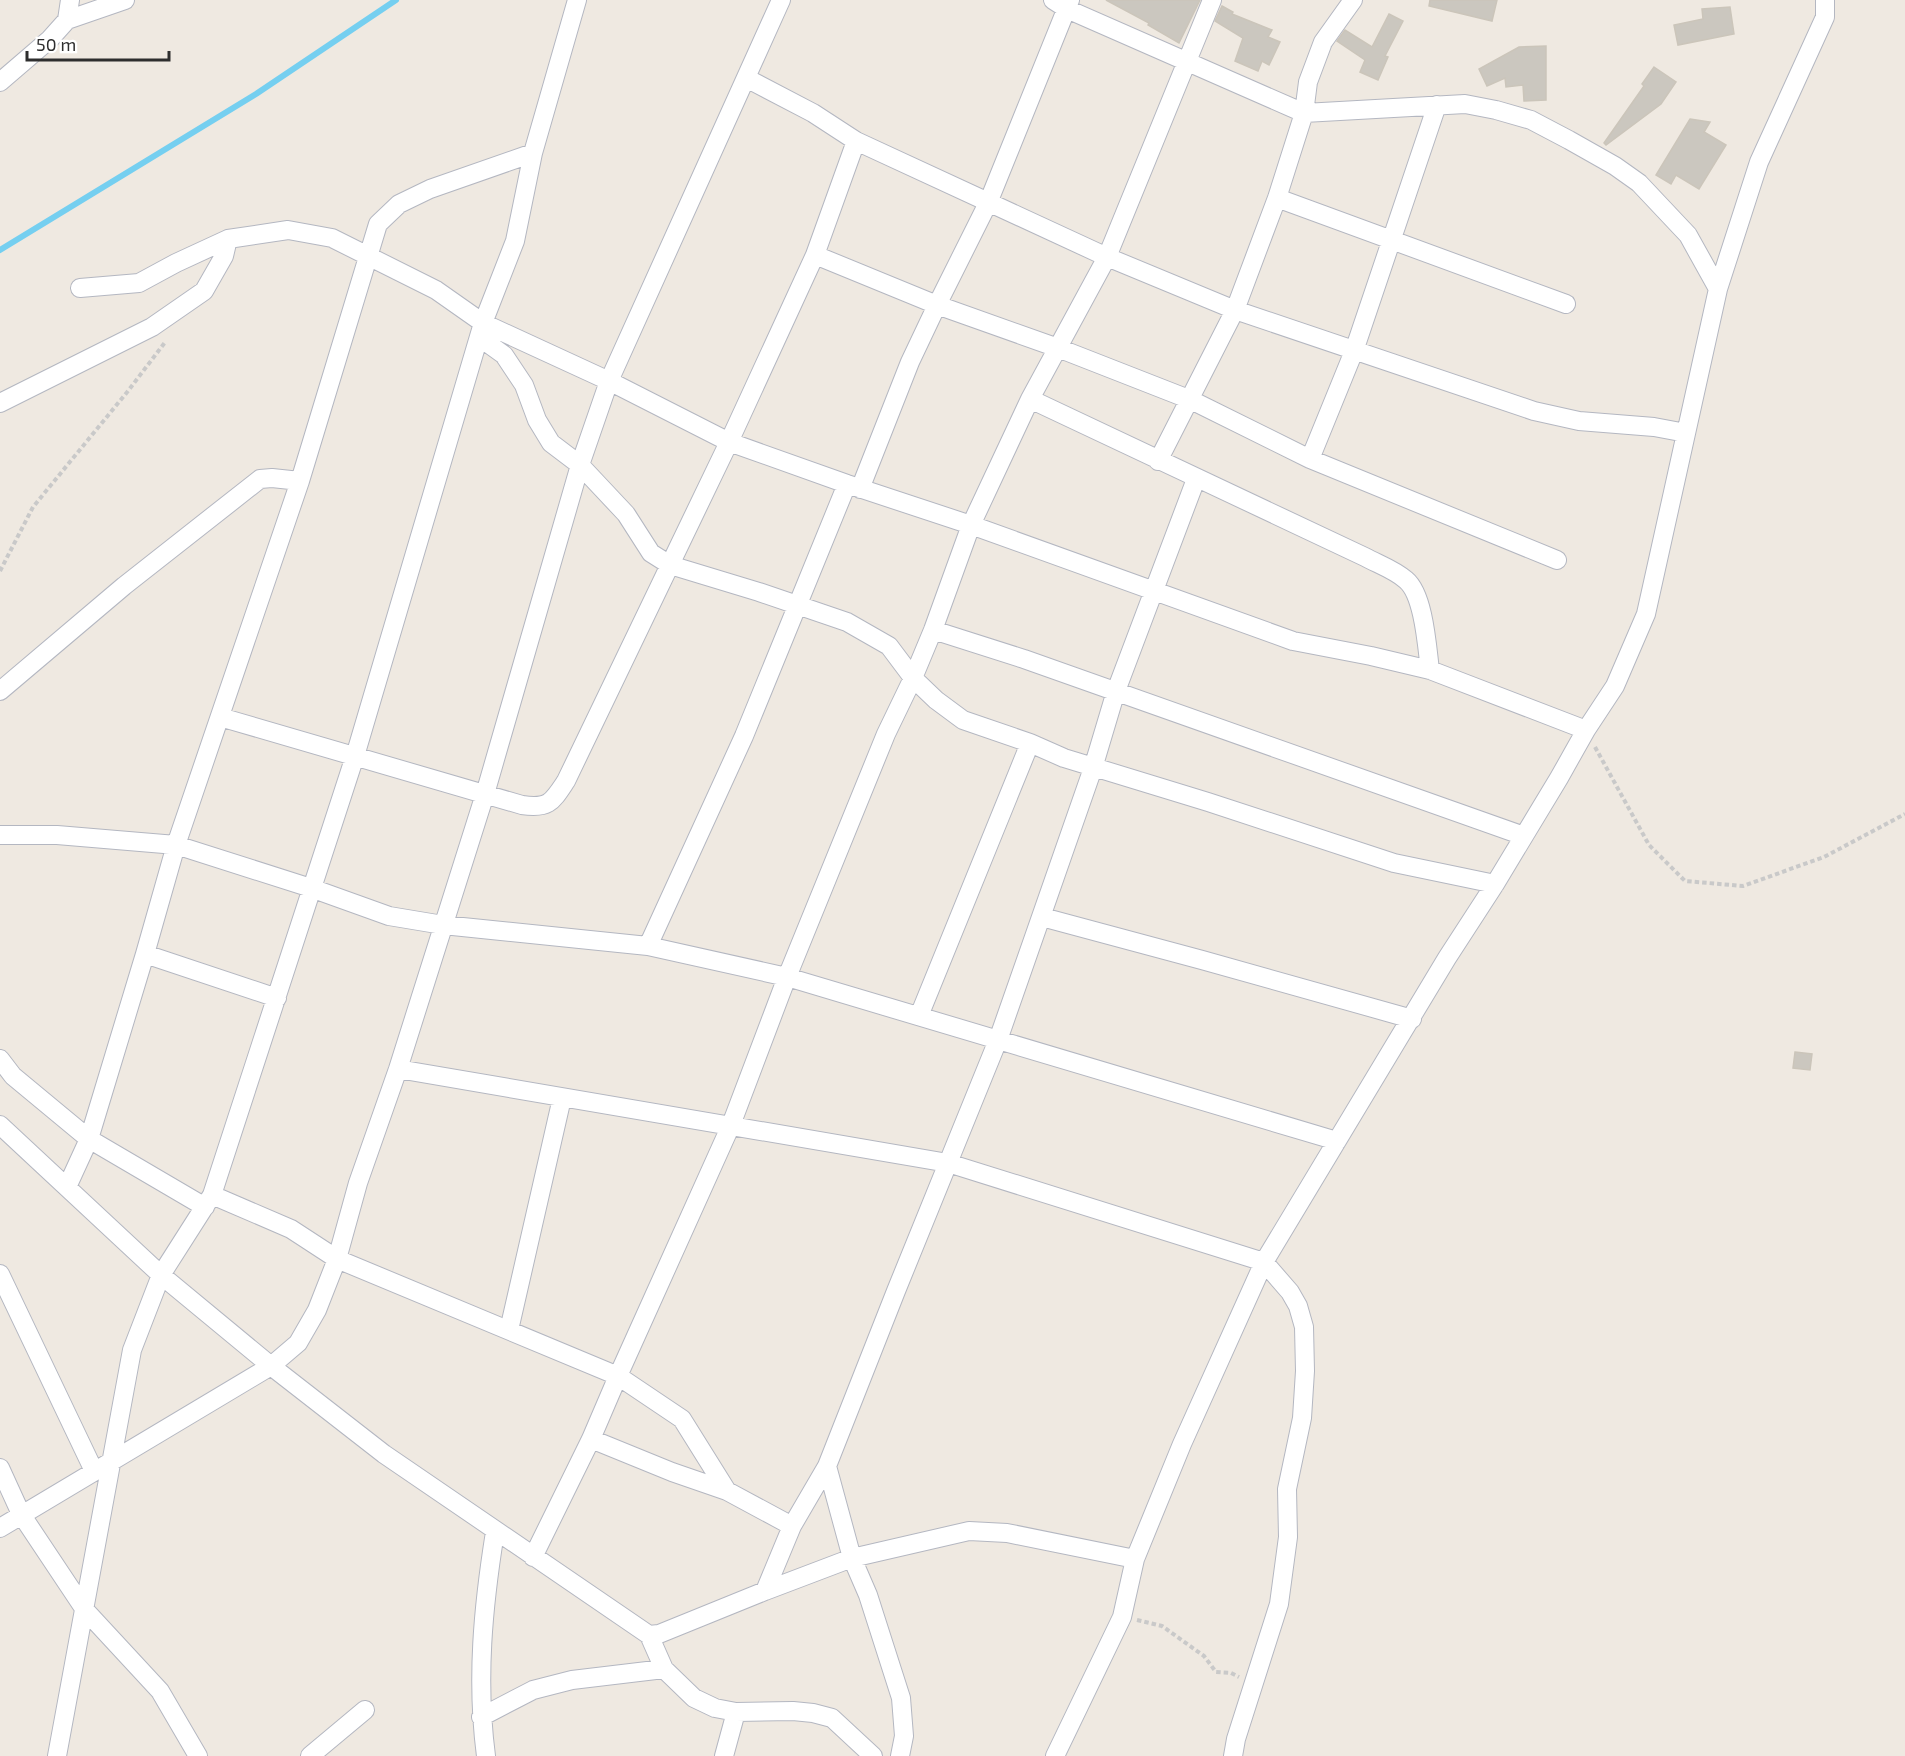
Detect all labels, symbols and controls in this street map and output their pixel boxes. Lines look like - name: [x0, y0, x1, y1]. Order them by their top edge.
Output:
- scale bar: [27, 24, 170, 62]
- text: 50 m: [36, 33, 76, 55]

